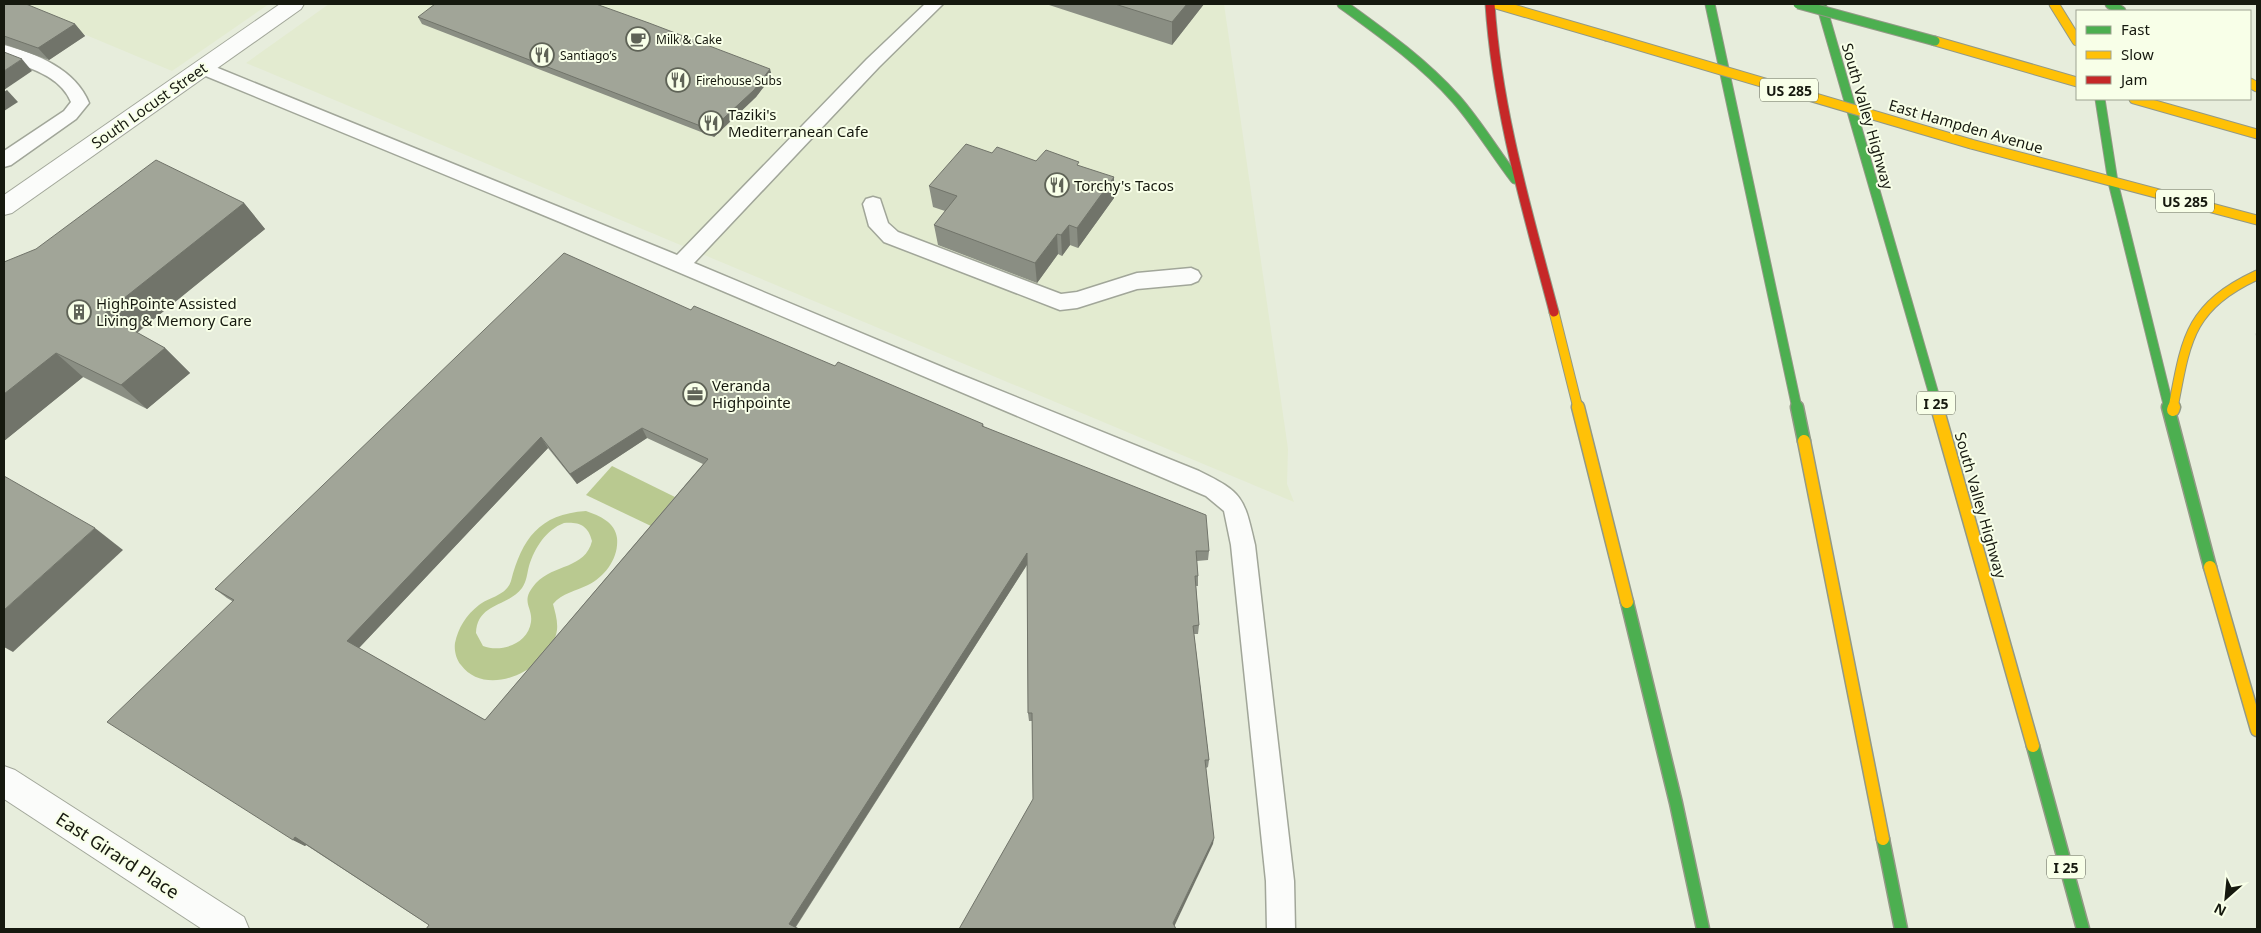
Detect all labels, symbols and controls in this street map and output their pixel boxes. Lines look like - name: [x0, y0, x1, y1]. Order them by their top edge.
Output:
- legend: [2076, 10, 2251, 100]
- text: Fast: [2121, 19, 2150, 39]
- cafe icon: Milk & Cake: [625, 26, 651, 52]
- place label: Milk & Cake: [656, 31, 722, 48]
- street label: South Valley Highway: [1838, 41, 1899, 192]
- restaurant icon: Santiago’s: [529, 42, 555, 68]
- text: Slow: [2121, 44, 2154, 64]
- place label: Santiago’s: [560, 47, 617, 64]
- street label: South Locust Street: [87, 57, 211, 152]
- restaurant icon: Firehouse Subs: [665, 67, 691, 93]
- text: Jam: [2119, 69, 2148, 89]
- place label: Firehouse Subs: [696, 72, 782, 89]
- road number: US 285: [1760, 78, 1818, 102]
- street label: East Hampden Avenue: [1887, 94, 2045, 158]
- place label: Taziki's Mediterranean Cafe: [728, 104, 868, 141]
- restaurant icon: Taziki's Mediterranean Cafe: [698, 110, 724, 136]
- restaurant icon: Torchy's Tacos: [1044, 172, 1070, 198]
- place label: Torchy's Tacos: [1074, 175, 1174, 195]
- road number: US 285: [2156, 190, 2214, 212]
- place label: HighPointe Assisted Living & Memory Care: [96, 293, 252, 330]
- building icon: HighPointe Assisted Living & Memory Care: [66, 299, 92, 325]
- place label: Veranda Highpointe: [712, 375, 791, 412]
- office icon: Veranda Highpointe: [682, 381, 708, 407]
- road number: I 25: [1917, 392, 1955, 414]
- street label: South Valley Highway: [1951, 430, 2012, 581]
- street label: East Girard Place: [52, 806, 184, 904]
- road number: I 25: [2047, 856, 2085, 879]
- north arrow: [2201, 873, 2251, 923]
- text: N: [2210, 899, 2229, 921]

